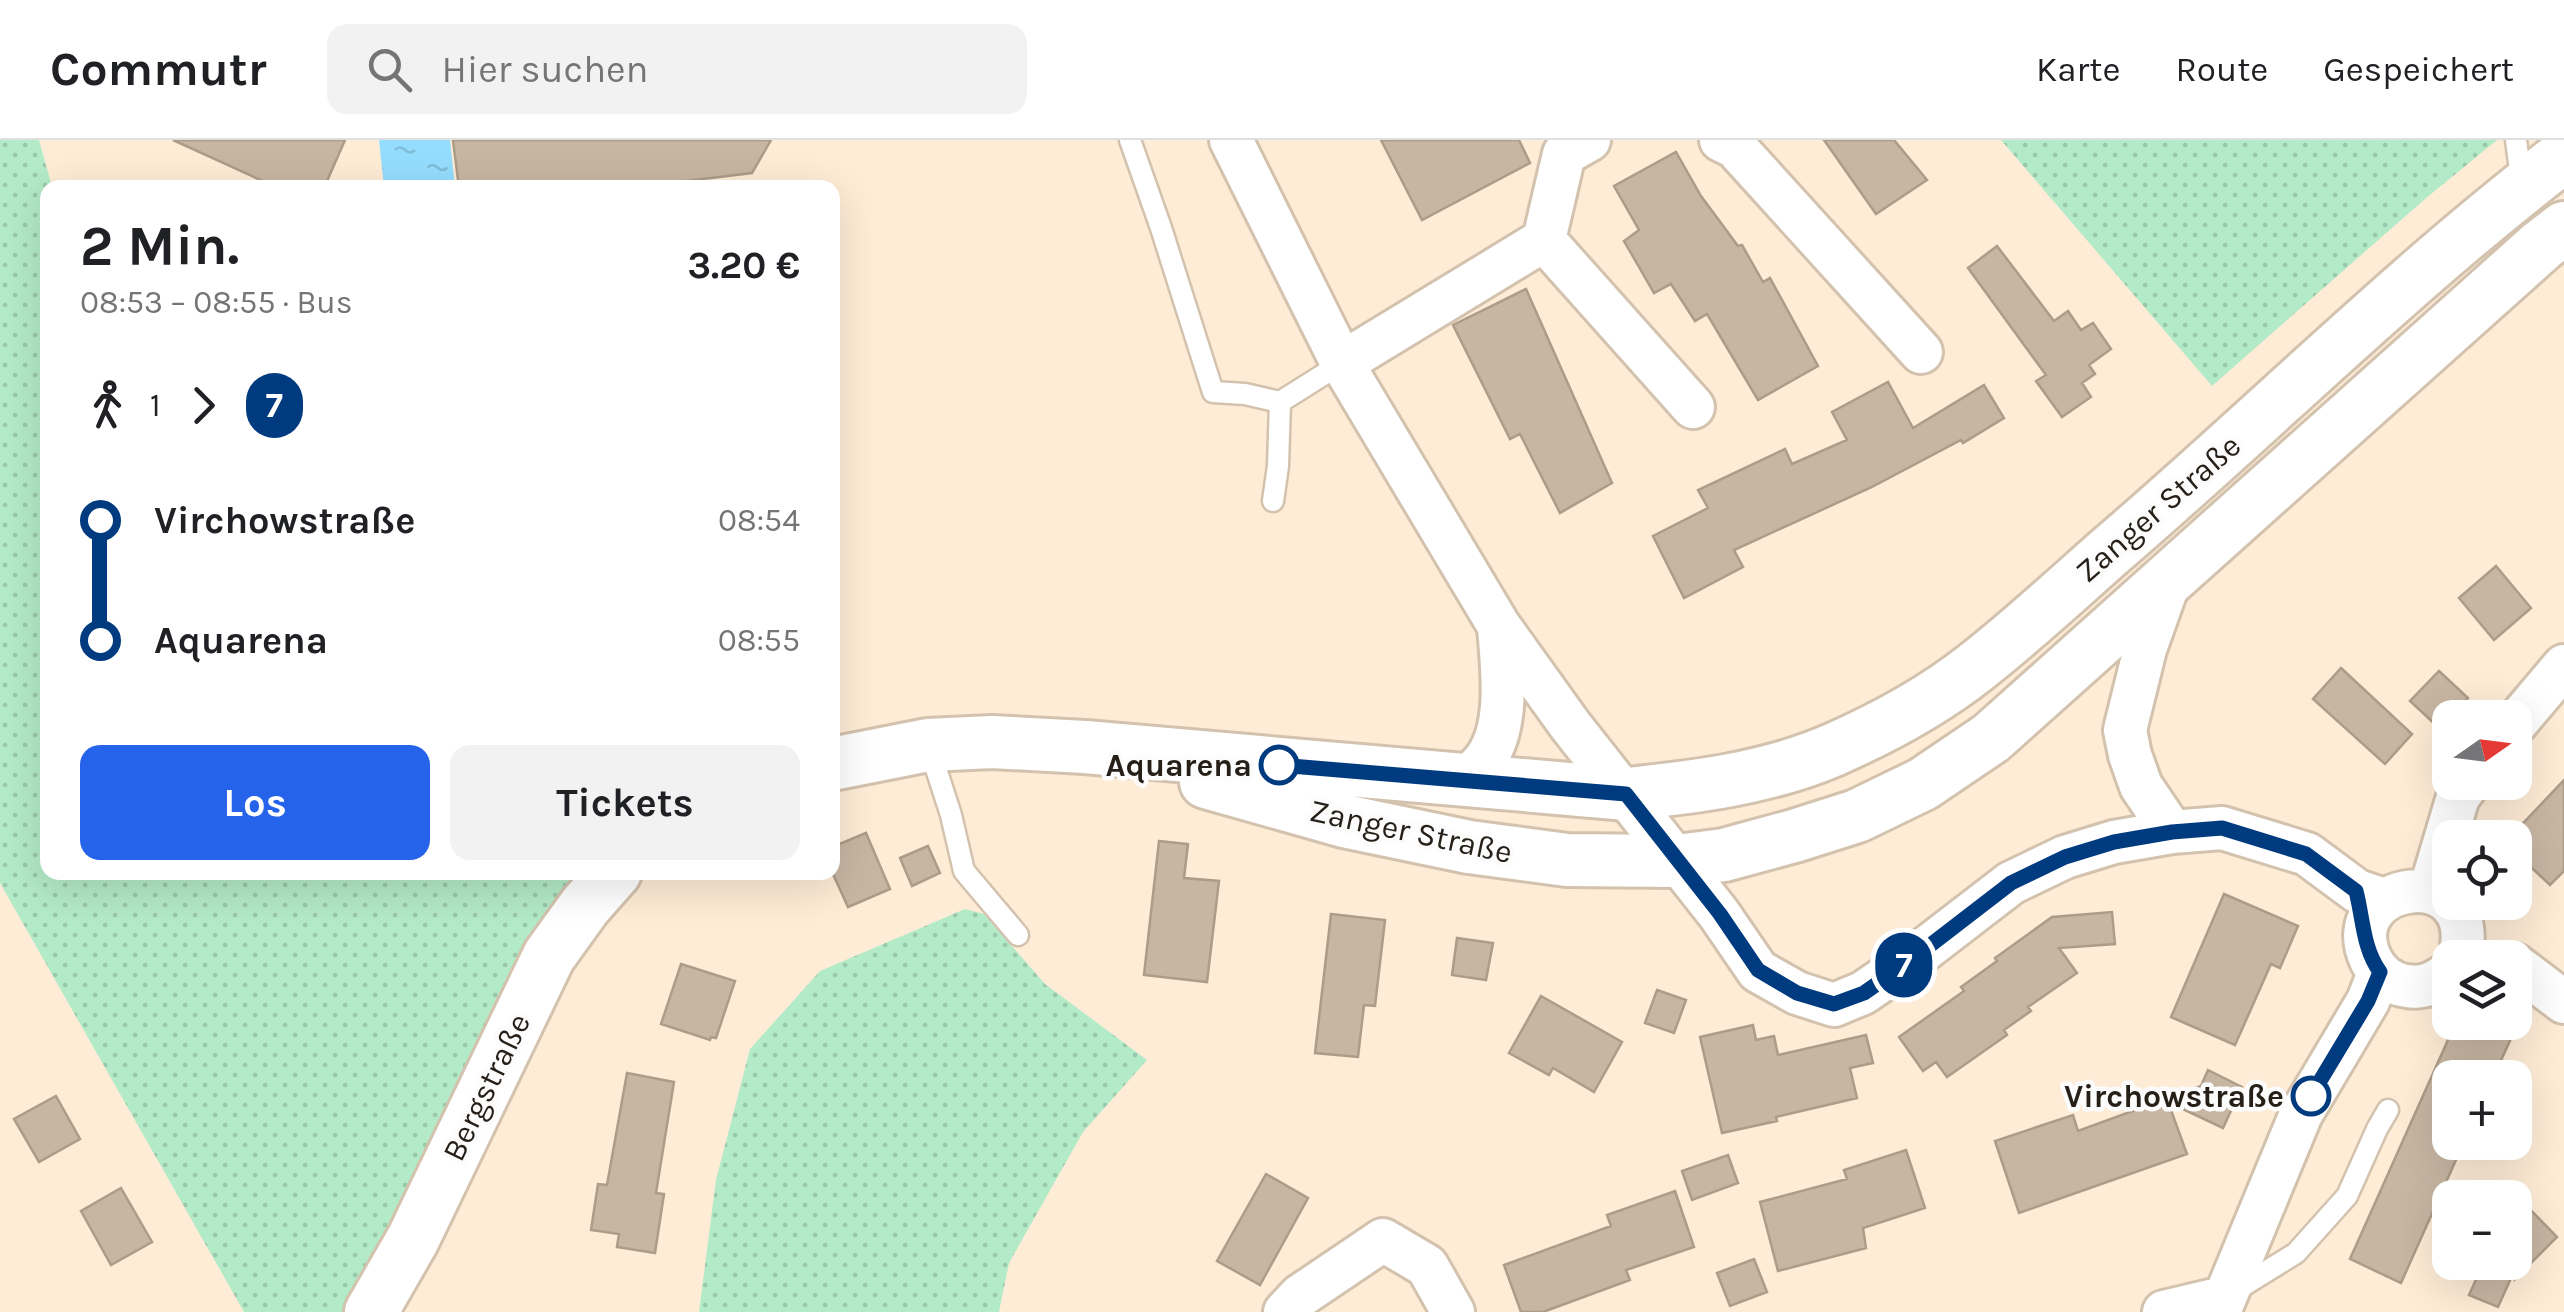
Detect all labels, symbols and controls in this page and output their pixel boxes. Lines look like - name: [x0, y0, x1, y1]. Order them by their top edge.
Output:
- search box: [327, 24, 1027, 114]
- text: Commutr: [50, 41, 267, 97]
- icon: search: [362, 42, 417, 97]
- text: Hier suchen: [442, 47, 649, 92]
- text: Karte: [2036, 49, 2120, 90]
- text: Route: [2175, 49, 2268, 90]
- text: Gespeichert: [2323, 49, 2514, 90]
- text: 2 Min.: [80, 214, 239, 278]
- text: 3.20 €: [687, 243, 800, 288]
- text: 08:53 – 08:55 · Bus: [80, 284, 352, 321]
- icon: walk: [80, 378, 135, 433]
- icon: forward: [176, 378, 231, 433]
- text: 7: [266, 385, 283, 426]
- text: 1: [150, 387, 161, 424]
- street label: Zanger Straße: [2068, 427, 2248, 590]
- text: Virchowstraße: [154, 498, 415, 543]
- text: 08:54: [718, 502, 800, 539]
- text: Aquarena: [154, 618, 328, 663]
- text: 08:55: [718, 622, 800, 659]
- north arrow: [2432, 700, 2532, 800]
- map controls: [2432, 700, 2532, 1280]
- button: Los: [80, 745, 430, 860]
- button: Tickets: [450, 745, 800, 860]
- marker: Aquarena: [1260, 746, 1298, 784]
- place label: Aquarena: [1106, 747, 1252, 784]
- street label: Zanger Straße: [1306, 792, 1516, 871]
- button: locate: [2432, 820, 2532, 920]
- line badge: 7: [1872, 932, 1936, 998]
- button: layers: [2432, 940, 2532, 1040]
- text: 7: [1895, 945, 1913, 986]
- street label: Bergstraße: [435, 1007, 538, 1167]
- button: +: [2432, 1060, 2532, 1160]
- marker: Virchowstraße: [2292, 1077, 2330, 1115]
- place label: Virchowstraße: [2064, 1078, 2284, 1115]
- button: −: [2432, 1180, 2532, 1280]

